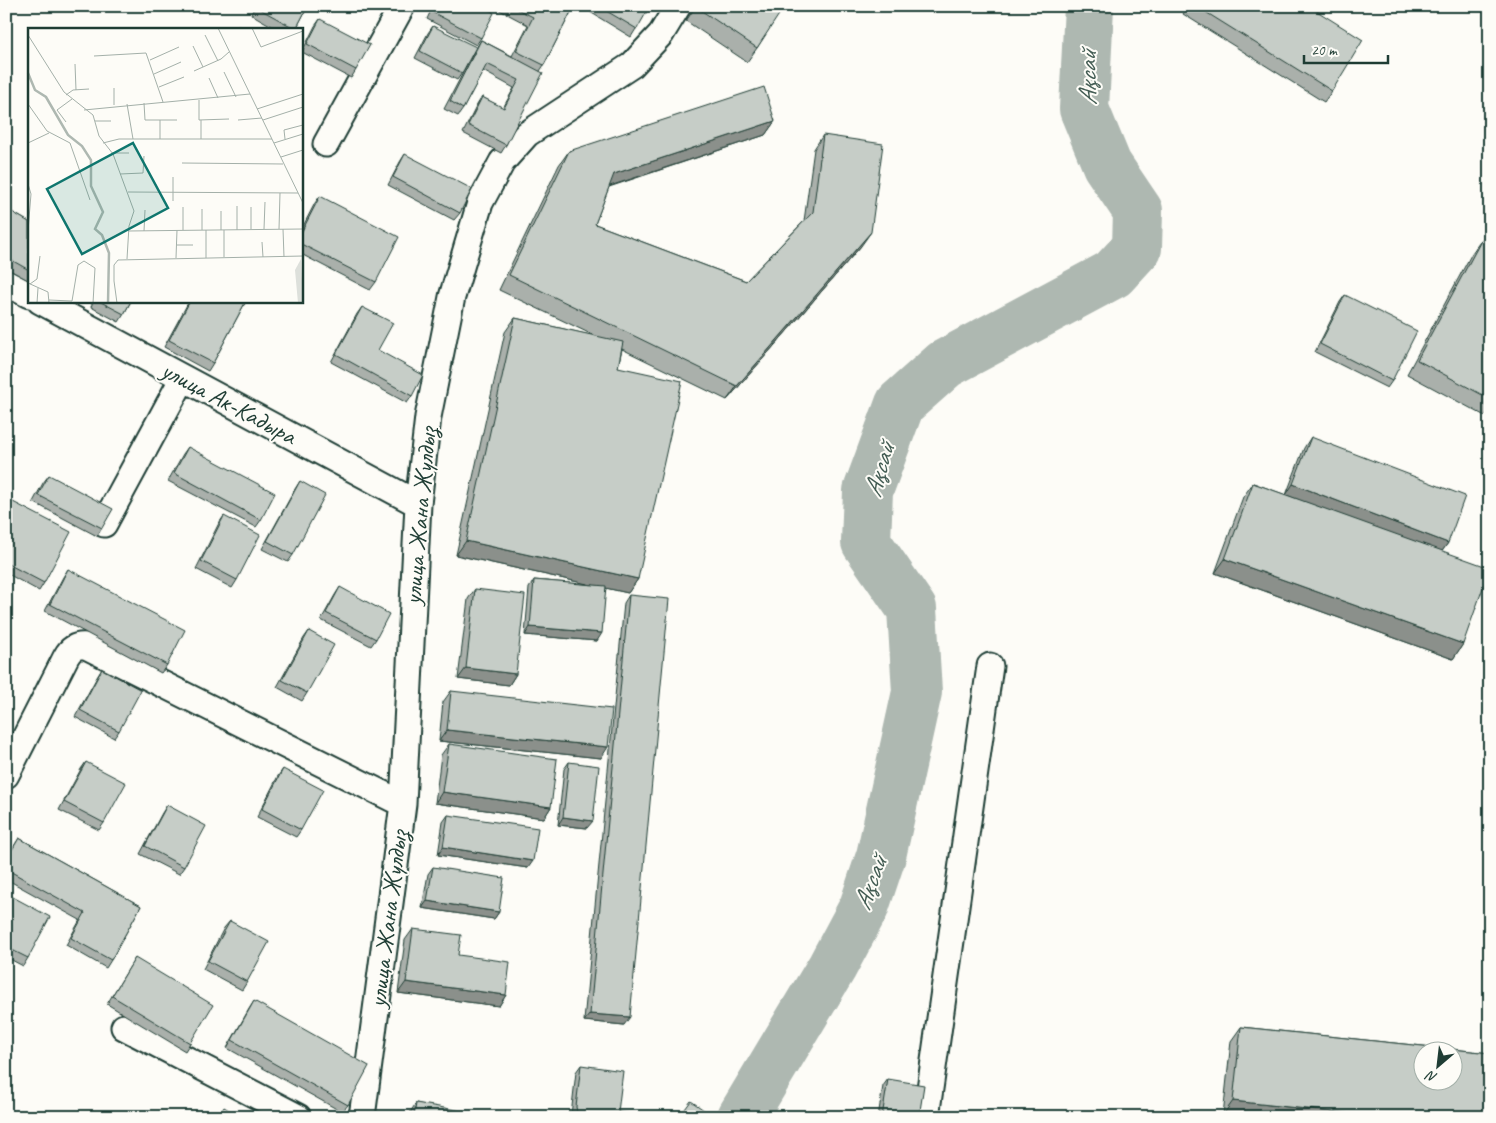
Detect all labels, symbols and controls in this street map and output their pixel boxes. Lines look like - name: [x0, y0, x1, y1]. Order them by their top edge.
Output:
- inset map: [28, 28, 302, 302]
- scale bar: [1304, 32, 1387, 64]
- text: 20 m: [1311, 41, 1338, 60]
- water label: Ақсай: [1071, 46, 1104, 105]
- street label: улица Ак-Кадыра: [154, 353, 304, 453]
- street label: улица Жана Жулдыз: [396, 424, 445, 608]
- water label: Ақсай: [856, 434, 904, 501]
- street label: улица Жана Жулдыз: [361, 827, 416, 1011]
- water label: Ақсай: [845, 847, 897, 914]
- north arrow: [1414, 1040, 1464, 1090]
- text: N: [1422, 1066, 1440, 1087]

